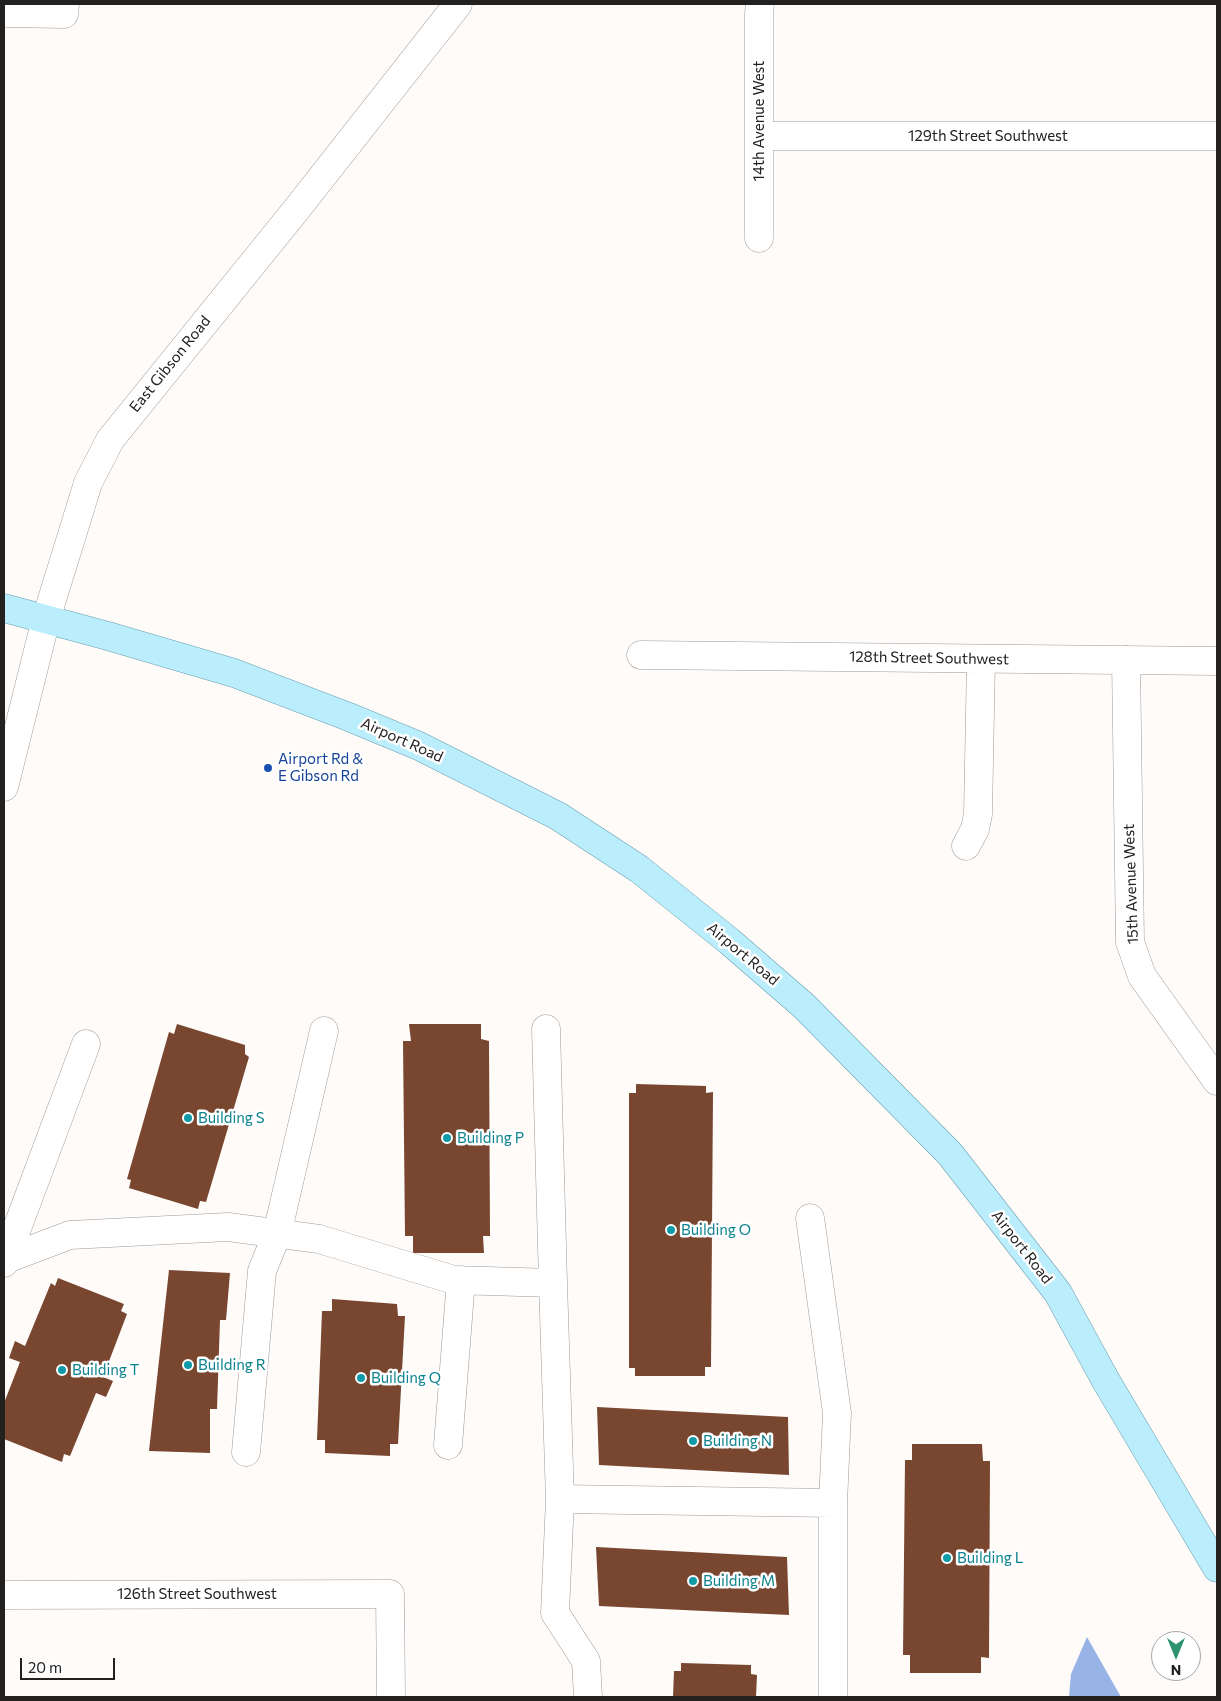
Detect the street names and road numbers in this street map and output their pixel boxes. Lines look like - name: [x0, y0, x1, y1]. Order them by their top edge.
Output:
- street label: 14th Avenue West: [750, 60, 768, 182]
- street label: 129th Street Southwest: [908, 127, 1068, 145]
- street label: East Gibson Road: [126, 312, 214, 416]
- street label: 128th Street Southwest: [849, 648, 1009, 668]
- street label: Airport Road: [358, 714, 446, 766]
- street label: 15th Avenue West: [1120, 823, 1142, 945]
- street label: Airport Road: [703, 919, 783, 989]
- street label: Airport Road: [988, 1207, 1056, 1287]
- street label: 126th Street Southwest: [117, 1585, 277, 1603]

